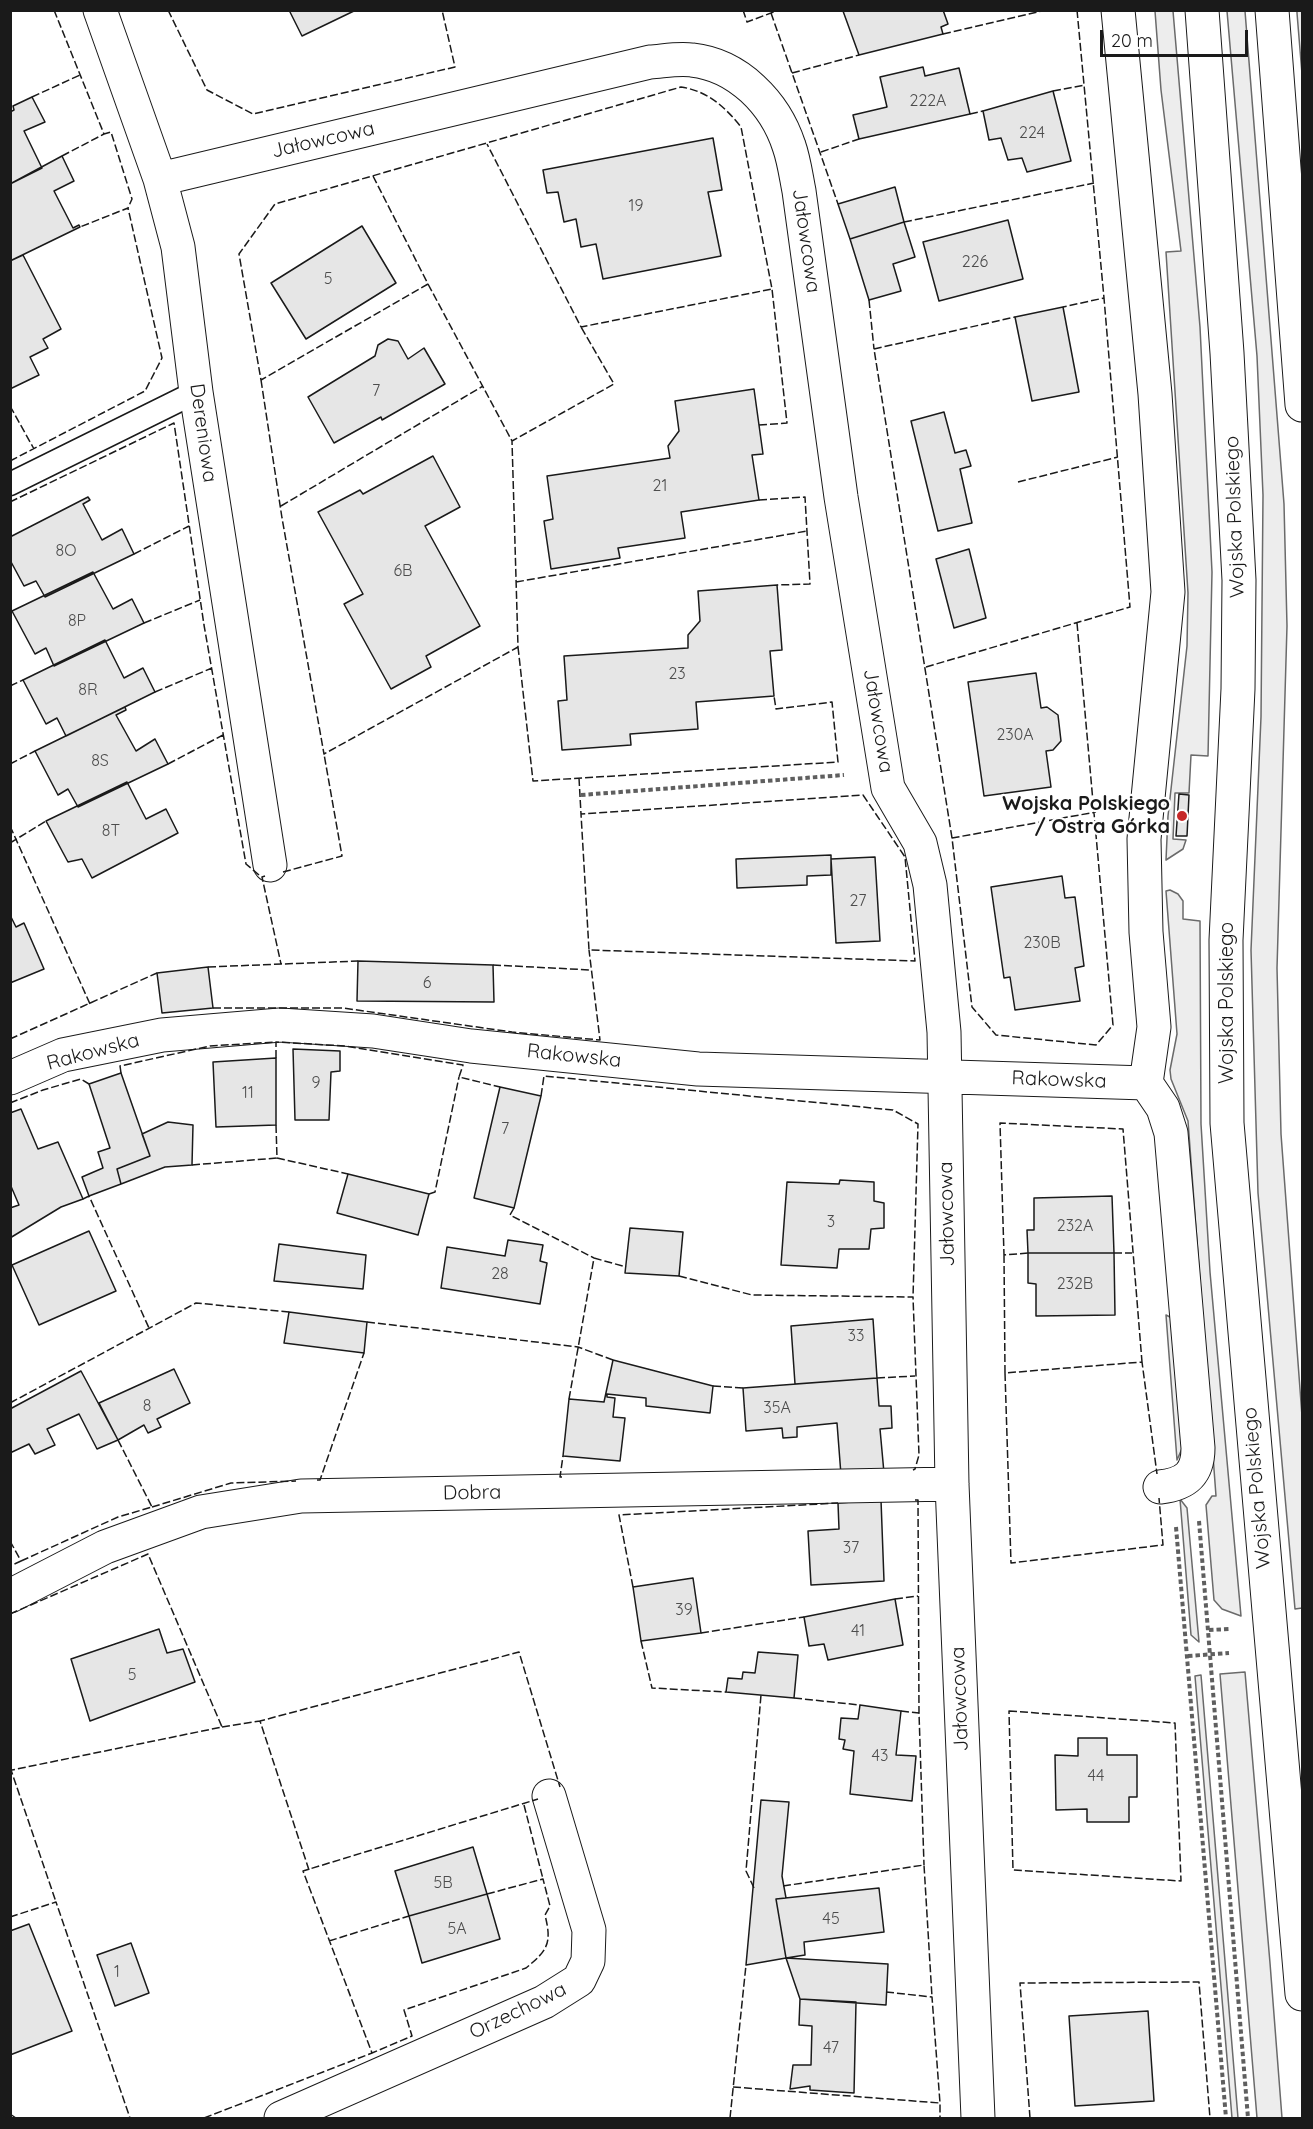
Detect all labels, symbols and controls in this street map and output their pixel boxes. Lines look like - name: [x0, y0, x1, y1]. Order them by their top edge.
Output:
- scale bar: [1103, 18, 1252, 56]
- text: 20 m: [1111, 29, 1153, 52]
- house number: 222A: [910, 91, 946, 111]
- street label: Jałowcowa: [269, 116, 377, 164]
- house number: 224: [1019, 123, 1045, 143]
- street label: Jałowcowa: [787, 187, 825, 295]
- house number: 19: [629, 196, 643, 216]
- house number: 226: [962, 252, 988, 272]
- house number: 5: [324, 269, 332, 289]
- house number: 7: [372, 381, 380, 401]
- street label: Dereniowa: [184, 382, 222, 484]
- street label: Wojska Polskiego: [1220, 436, 1250, 598]
- house number: 21: [653, 476, 667, 496]
- house number: 8O: [56, 541, 76, 561]
- house number: 6B: [393, 561, 413, 581]
- house number: 8P: [68, 611, 86, 631]
- house number: 23: [668, 664, 686, 684]
- street label: Jałowcowa: [858, 667, 898, 775]
- house number: 8R: [78, 680, 98, 700]
- house number: 230A: [996, 725, 1034, 745]
- house number: 8S: [91, 751, 109, 771]
- place label: Wojska Polskiego / Ostra Górka: [1002, 792, 1170, 839]
- marker: Wojska Polskiego / Ostra Górka: [1175, 809, 1189, 823]
- house number: 8T: [102, 821, 120, 841]
- house number: 27: [850, 891, 866, 911]
- street label: Wojska Polskiego: [1215, 922, 1239, 1084]
- house number: 230B: [1023, 933, 1061, 953]
- house number: 6: [423, 973, 431, 993]
- street label: Rakowska: [44, 1028, 142, 1076]
- street label: Rakowska: [526, 1039, 622, 1073]
- street label: Rakowska: [1011, 1066, 1107, 1094]
- house number: 9: [312, 1073, 320, 1093]
- house number: 11: [242, 1083, 254, 1103]
- house number: 7: [501, 1119, 509, 1139]
- street label: Jałowcowa: [934, 1161, 960, 1267]
- house number: 3: [827, 1212, 835, 1232]
- house number: 232A: [1057, 1216, 1093, 1236]
- house number: 28: [491, 1264, 509, 1284]
- house number: 232B: [1057, 1274, 1093, 1294]
- house number: 33: [848, 1326, 864, 1346]
- house number: 8: [143, 1396, 151, 1416]
- house number: 35A: [763, 1398, 791, 1418]
- street label: Wojska Polskiego: [1238, 1406, 1276, 1570]
- street label: Dobra: [443, 1480, 501, 1506]
- house number: 37: [843, 1538, 859, 1558]
- house number: 39: [675, 1600, 693, 1620]
- house number: 41: [851, 1621, 865, 1641]
- street label: Jałowcowa: [946, 1646, 974, 1752]
- house number: 5: [128, 1665, 136, 1685]
- house number: 43: [872, 1746, 888, 1766]
- house number: 44: [1088, 1766, 1104, 1786]
- house number: 5B: [433, 1873, 453, 1893]
- house number: 45: [822, 1909, 840, 1929]
- house number: 5A: [447, 1919, 467, 1939]
- house number: 1: [114, 1962, 120, 1982]
- street label: Orzechowa: [466, 1977, 570, 2045]
- house number: 47: [823, 2038, 839, 2058]

